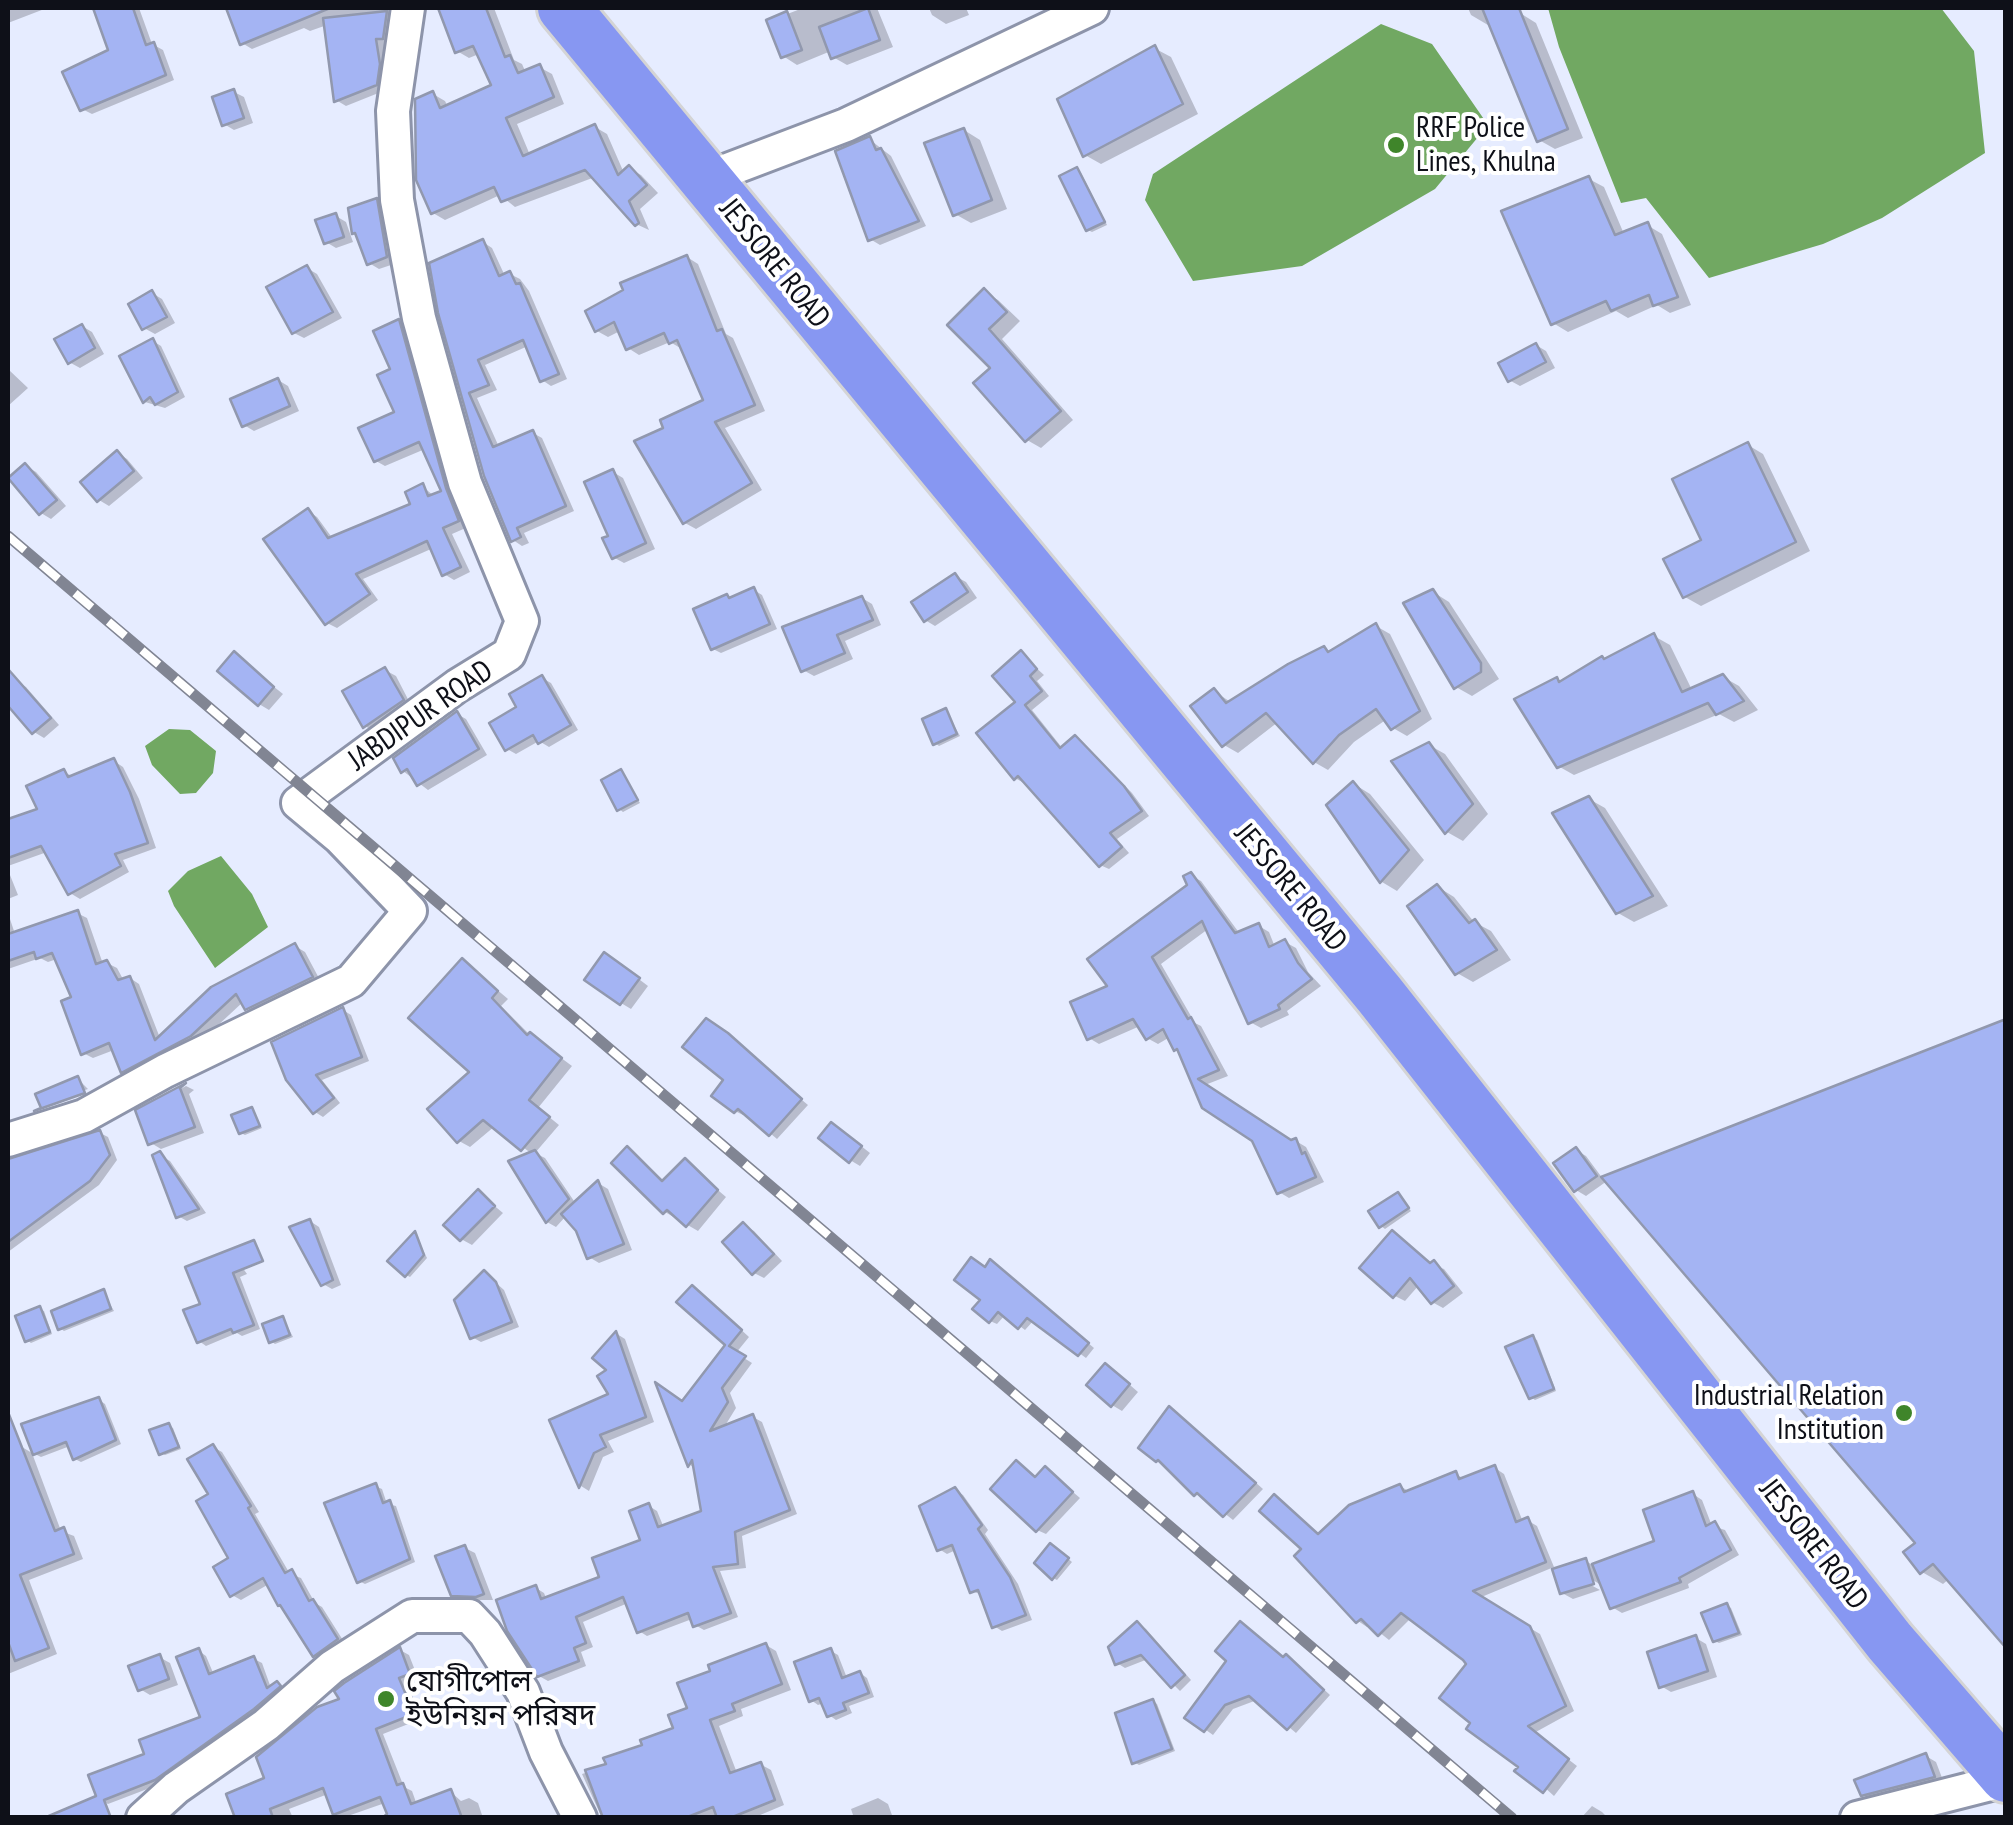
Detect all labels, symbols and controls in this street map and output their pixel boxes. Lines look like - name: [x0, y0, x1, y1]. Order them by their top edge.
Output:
- place label: RRF Police Lines, Khulna: [1416, 110, 1556, 180]
- marker: RRF Police Lines, Khulna: [1385, 134, 1407, 156]
- street label: JESSORE ROAD: [711, 192, 837, 336]
- street label: JABDIPUR ROAD: [342, 653, 500, 779]
- street label: JESSORE ROAD: [1226, 817, 1354, 959]
- place label: Industrial Relation Institution: [1694, 1378, 1884, 1448]
- marker: Industrial Relation Institution: [1893, 1402, 1915, 1424]
- street label: JESSORE ROAD: [1751, 1473, 1875, 1617]
- place label: যোগীপোল ইউনিয়ন পরিষদ: [406, 1664, 595, 1734]
- marker: যোগীপোল ইউনিয়ন পরিষদ: [375, 1688, 397, 1710]

